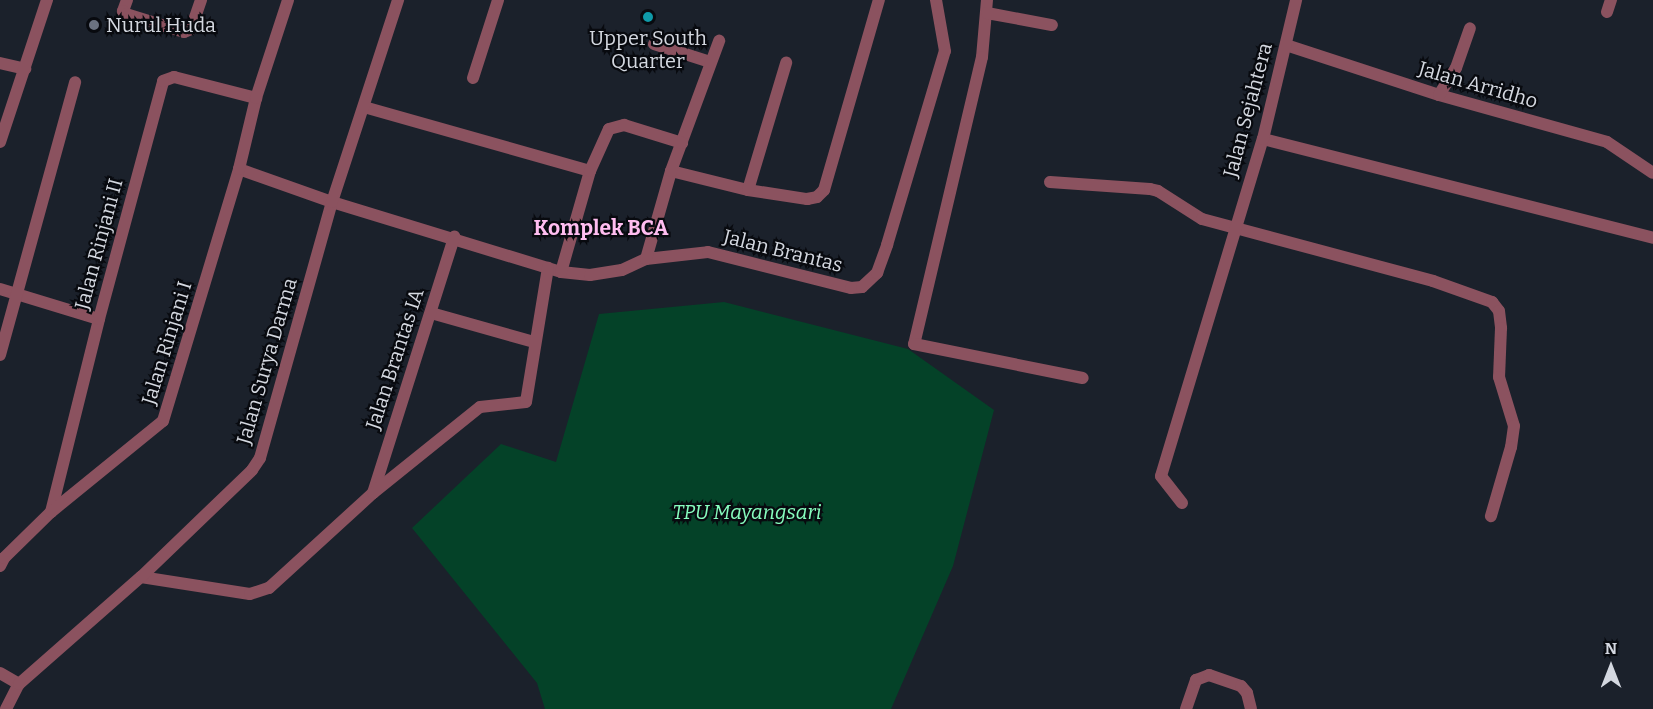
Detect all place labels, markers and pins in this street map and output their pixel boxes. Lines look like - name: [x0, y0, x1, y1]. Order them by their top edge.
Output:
- marker: Upper South Quarter: [641, 10, 655, 24]
- place label: Nurul Huda: [106, 13, 216, 37]
- marker: Nurul Huda: [87, 18, 101, 32]
- place label: Upper South Quarter: [589, 27, 707, 74]

